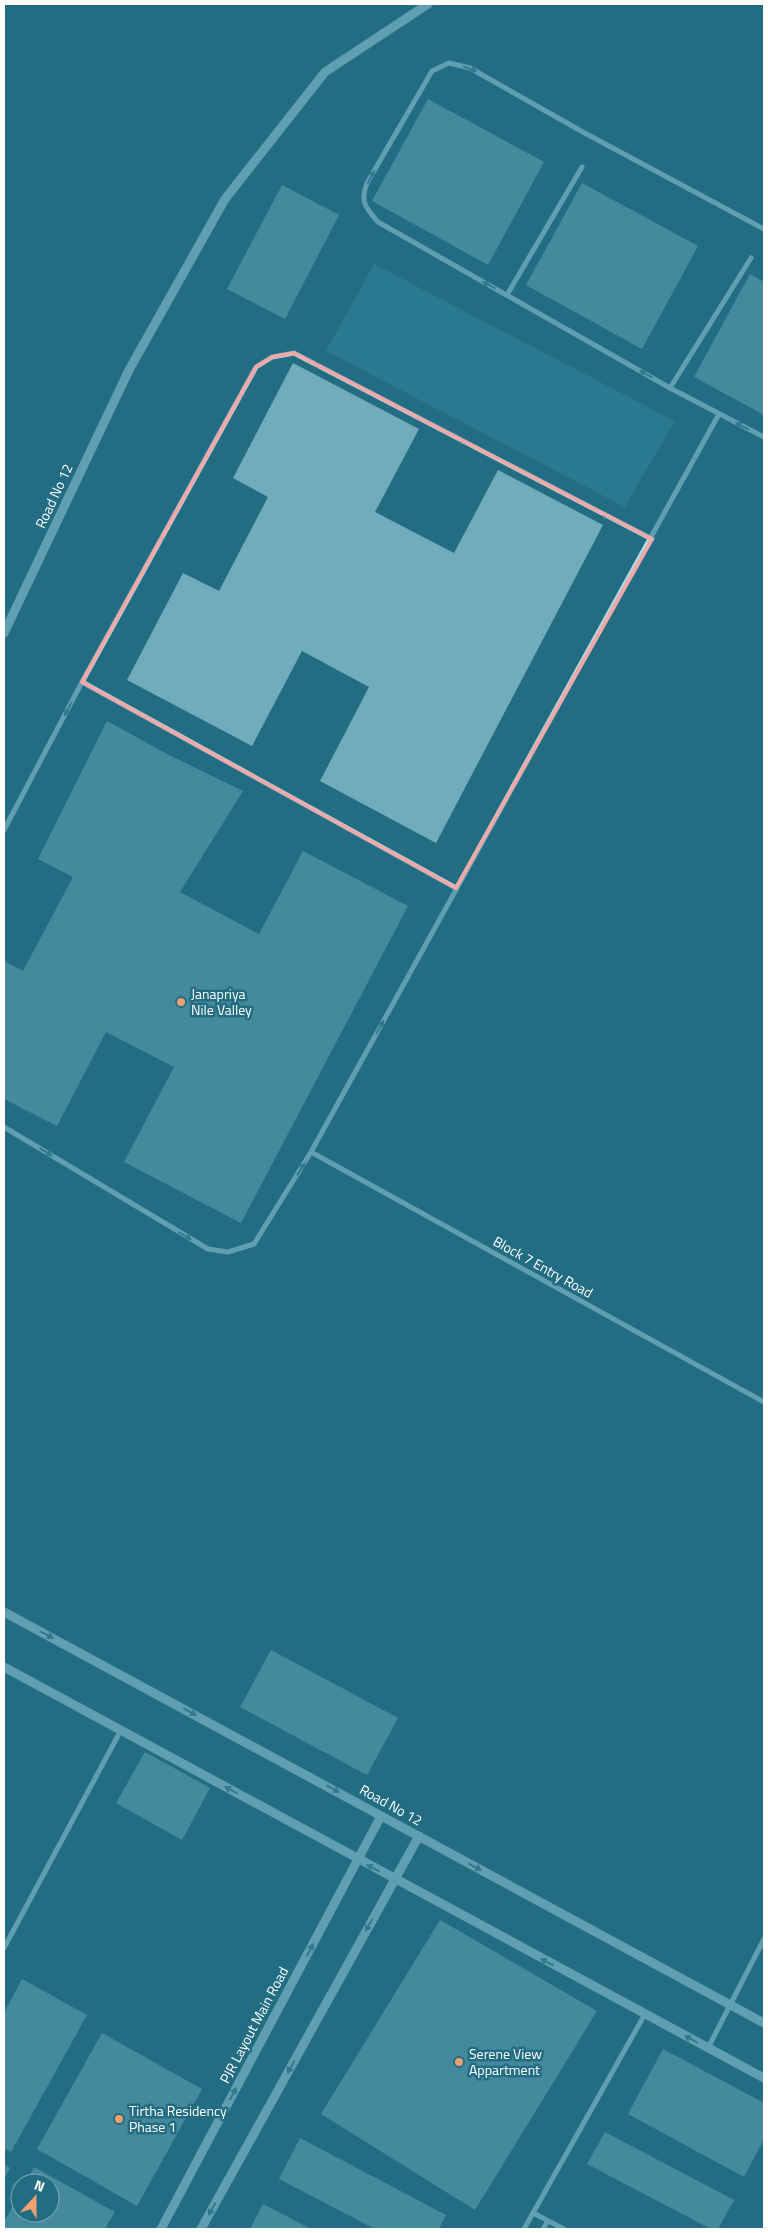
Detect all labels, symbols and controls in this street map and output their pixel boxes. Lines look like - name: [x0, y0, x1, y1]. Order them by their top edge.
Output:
- one-way arrow: [463, 65, 478, 73]
- one-way arrow: [367, 169, 375, 184]
- one-way arrow: [483, 281, 496, 290]
- one-way arrow: [313, 362, 327, 370]
- one-way arrow: [639, 370, 652, 379]
- one-way arrow: [237, 387, 246, 400]
- one-way arrow: [735, 422, 749, 430]
- one-way arrow: [458, 437, 471, 446]
- street label: Road No 12: [29, 460, 78, 531]
- one-way arrow: [601, 513, 616, 521]
- one-way arrow: [159, 528, 167, 543]
- one-way arrow: [64, 702, 72, 716]
- place label: Janapriya Nile Valley: [191, 983, 252, 1020]
- marker: Janapriya Nile Valley: [175, 996, 187, 1008]
- one-way arrow: [376, 1019, 384, 1034]
- one-way arrow: [39, 1148, 52, 1157]
- one-way arrow: [296, 1162, 305, 1175]
- street label: Block 7 Entry Road: [490, 1230, 597, 1303]
- one-way arrow: [178, 1231, 191, 1240]
- one-way arrow: [39, 1631, 54, 1639]
- one-way arrow: [183, 1708, 196, 1717]
- street label: Road No 12: [356, 1779, 426, 1830]
- one-way arrow: [326, 1785, 339, 1794]
- one-way arrow: [224, 1786, 237, 1795]
- one-way arrow: [468, 1863, 483, 1871]
- one-way arrow: [366, 1864, 381, 1872]
- one-way arrow: [365, 1918, 374, 1931]
- one-way arrow: [306, 1943, 314, 1958]
- one-way arrow: [541, 1957, 554, 1966]
- street label: PJR Layout Main Road: [214, 1963, 293, 2087]
- one-way arrow: [684, 2034, 697, 2043]
- place label: Serene View Appartment: [469, 2043, 542, 2080]
- marker: Serene View Appartment: [453, 2056, 465, 2068]
- one-way arrow: [287, 2060, 295, 2074]
- one-way arrow: [229, 2086, 237, 2101]
- place label: Tirtha Residency Phase 1: [129, 2100, 227, 2137]
- marker: Tirtha Residency Phase 1: [113, 2113, 125, 2125]
- north arrow: [10, 2173, 60, 2223]
- text: N: [32, 2174, 48, 2197]
- one-way arrow: [208, 2202, 216, 2217]

